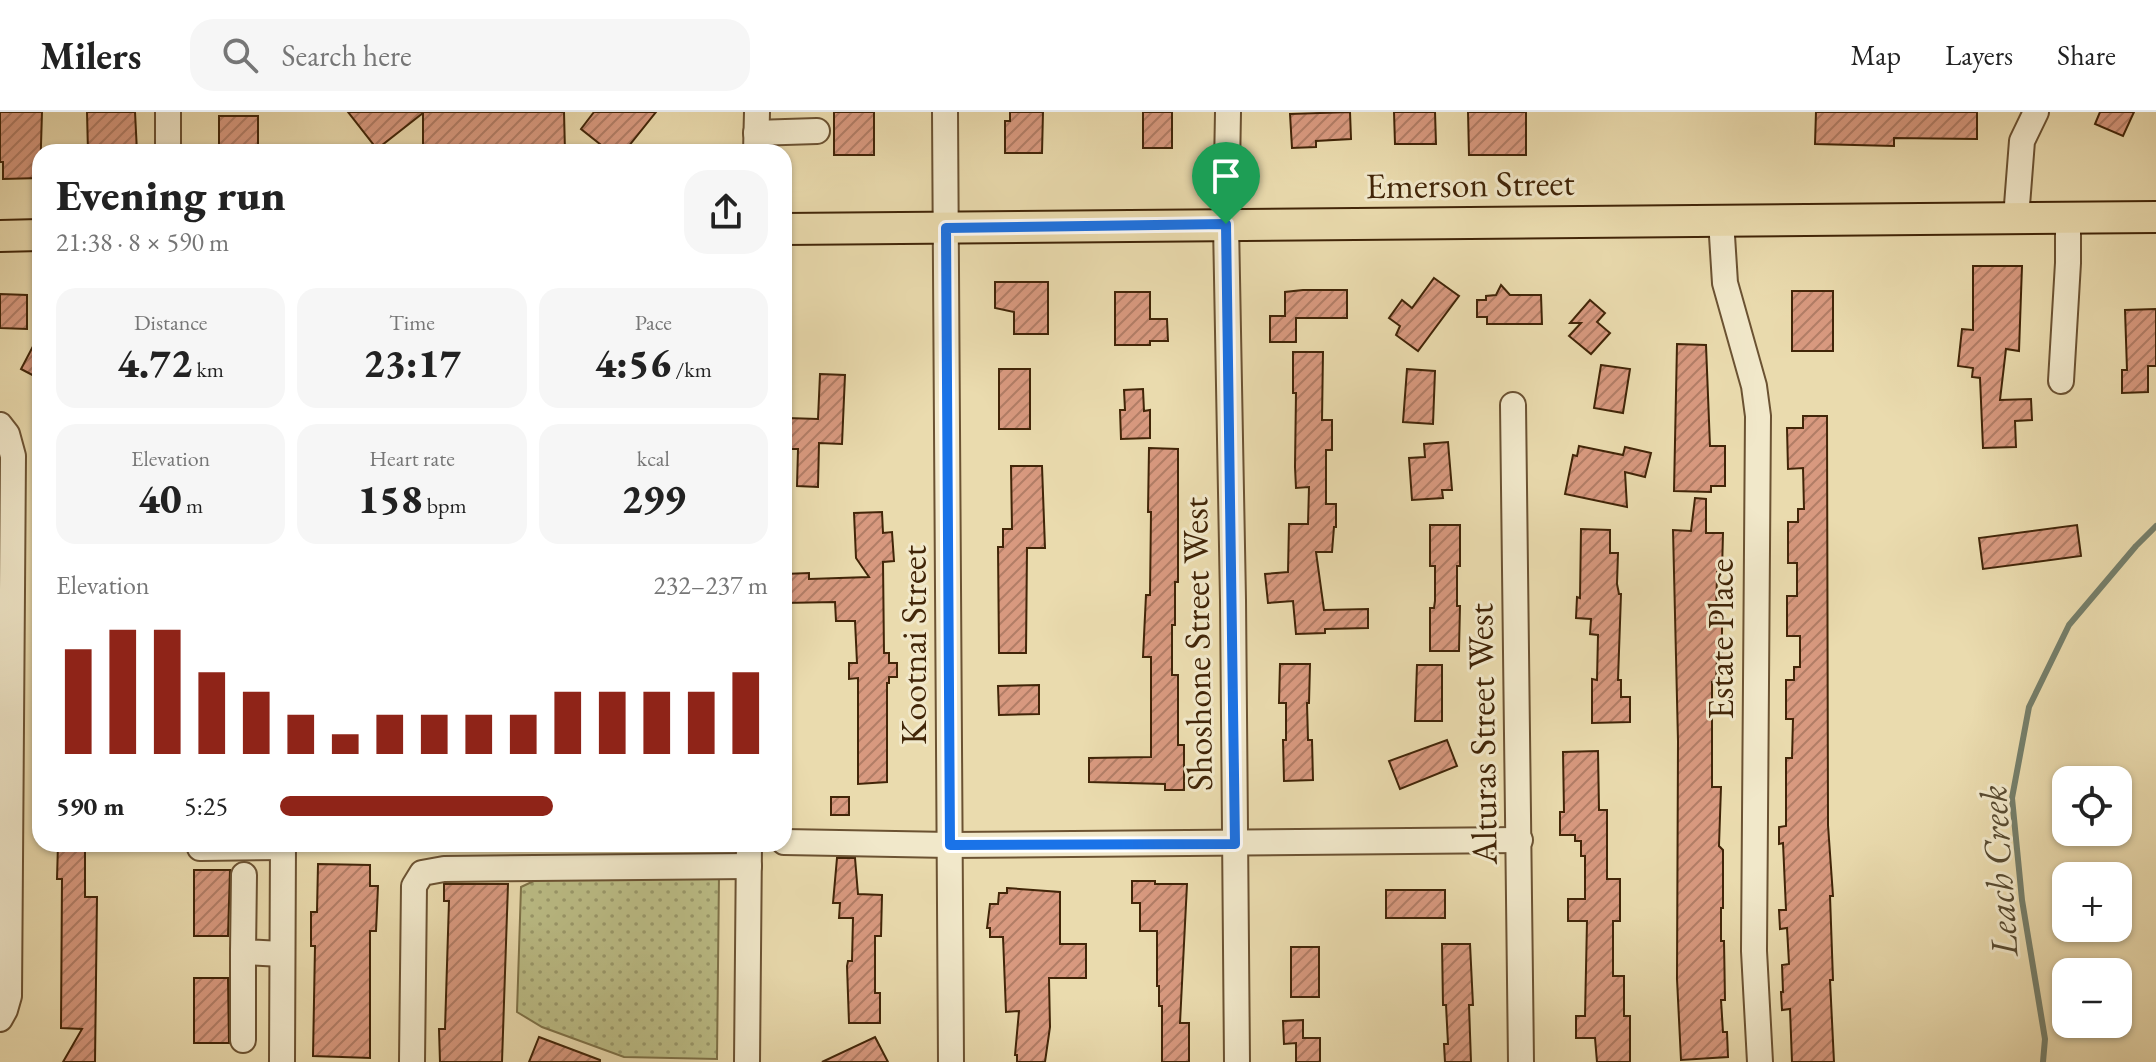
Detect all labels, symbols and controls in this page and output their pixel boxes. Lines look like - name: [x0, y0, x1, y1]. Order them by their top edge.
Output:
- search box: [190, 19, 750, 91]
- text: Milers: [40, 31, 142, 80]
- icon: search: [218, 33, 262, 77]
- text: Search here: [282, 36, 412, 75]
- text: Map: [1851, 37, 1901, 73]
- text: Layers: [1945, 37, 2013, 73]
- text: Share: [2057, 37, 2116, 73]
- pin: [1192, 142, 1260, 224]
- icon: arrive: [1204, 154, 1248, 198]
- street label: Emerson Street: [1365, 159, 1576, 209]
- text: Evening run: [56, 166, 286, 223]
- button: share: [684, 170, 768, 254]
- text: 21:38 · 8 × 590 m: [56, 225, 229, 259]
- text: Distance: [134, 308, 207, 337]
- text: Time: [389, 308, 435, 337]
- text: Pace: [635, 308, 672, 337]
- text: 4.72: [117, 337, 192, 389]
- text: 23:17: [363, 337, 461, 389]
- text: 4:56: [595, 337, 671, 389]
- text: km: [192, 355, 224, 384]
- text: /km: [671, 355, 712, 384]
- text: Elevation: [131, 444, 210, 473]
- text: Heart rate: [369, 444, 455, 473]
- text: kcal: [637, 444, 670, 473]
- text: 40: [138, 473, 182, 525]
- text: 158: [357, 473, 422, 525]
- text: 299: [621, 473, 686, 525]
- text: m: [182, 491, 203, 520]
- text: bpm: [422, 491, 467, 520]
- street label: Shoshone Street West: [1171, 496, 1223, 791]
- street label: Kootnai Street: [890, 544, 937, 745]
- street label: Estate Place: [1697, 559, 1744, 720]
- text: Elevation: [56, 568, 150, 602]
- text: 232–237 m: [653, 568, 768, 602]
- street label: Alturas Street West: [1456, 602, 1508, 866]
- map controls: [2052, 766, 2132, 1038]
- button: locate: [2052, 766, 2132, 846]
- water label: Leach Creek: [1968, 784, 2028, 959]
- text: 590 m: [56, 789, 124, 823]
- text: 5:25: [184, 789, 228, 823]
- button: +: [2052, 862, 2132, 942]
- button: −: [2052, 958, 2132, 1038]

